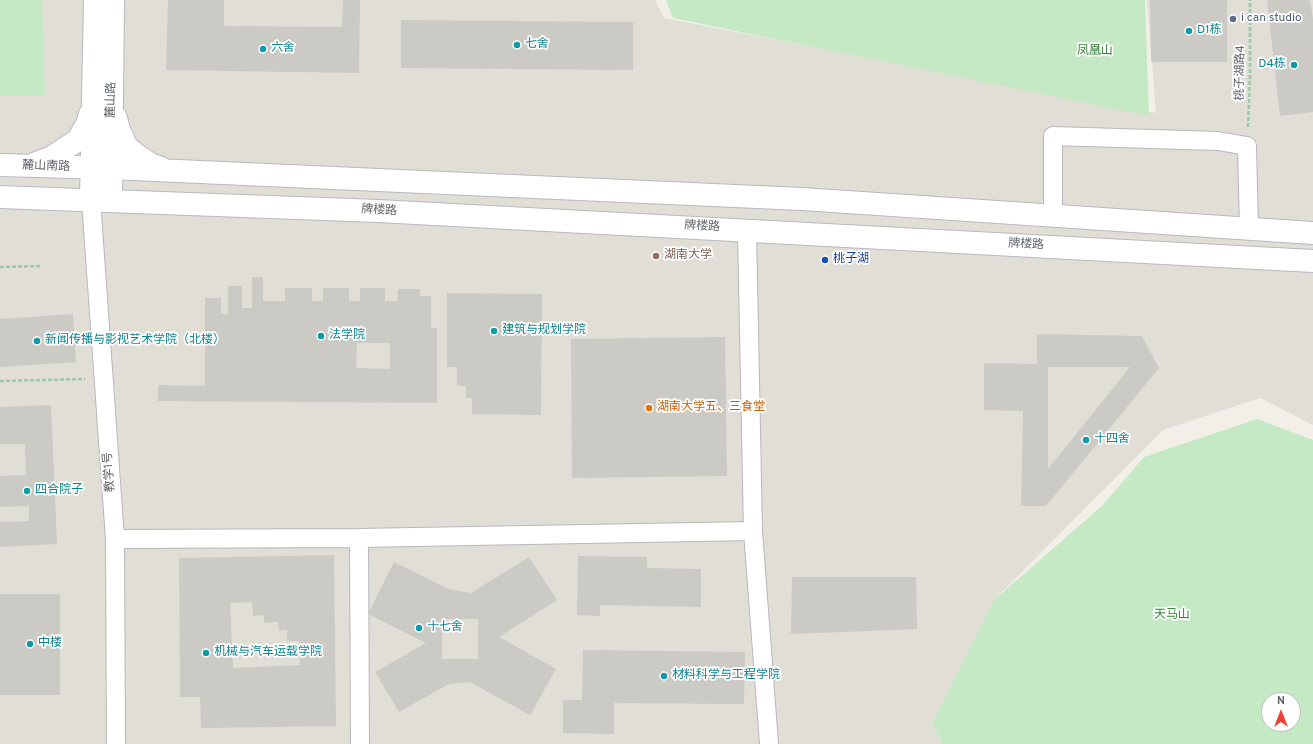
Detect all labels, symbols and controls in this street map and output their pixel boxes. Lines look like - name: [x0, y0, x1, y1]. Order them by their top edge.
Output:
- place label: i can studio: [1241, 12, 1302, 26]
- marker: i can studio: [1228, 14, 1238, 24]
- place label: D1栋: [1197, 24, 1222, 38]
- marker: D1栋: [1184, 26, 1194, 36]
- place label: 七舍: [525, 38, 549, 52]
- marker: 七舍: [512, 40, 522, 50]
- place label: 六舍: [271, 42, 295, 56]
- marker: 六舍: [258, 44, 268, 54]
- park label: 凤凰山: [1077, 45, 1113, 59]
- street label: 桃子湖路4: [1233, 45, 1249, 101]
- place label: D4栋: [1258, 58, 1286, 72]
- marker: D4栋: [1289, 60, 1299, 70]
- street label: 麓山路: [104, 82, 120, 118]
- street label: 麓山南路: [22, 159, 70, 175]
- street label: 牌楼路: [361, 203, 397, 219]
- street label: 牌楼路: [684, 219, 720, 235]
- street label: 牌楼路: [1008, 237, 1044, 253]
- place label: 湖南大学: [664, 249, 712, 263]
- marker: 湖南大学: [651, 251, 661, 261]
- place label: 桃子湖: [833, 253, 869, 267]
- marker: 桃子湖: [820, 255, 830, 265]
- place label: 建筑与规划学院: [502, 324, 586, 338]
- marker: 建筑与规划学院: [489, 326, 499, 336]
- place label: 法学院: [329, 329, 365, 343]
- marker: 法学院: [316, 331, 326, 341]
- place label: 新闻传播与影视艺术学院（北楼）: [45, 334, 225, 348]
- marker: 新闻传播与影视艺术学院（北楼）: [32, 336, 42, 346]
- place label: 湖南大学五、三食堂: [657, 401, 765, 415]
- marker: 湖南大学五、三食堂: [644, 403, 654, 413]
- place label: 十四舍: [1094, 433, 1130, 447]
- marker: 十四舍: [1081, 435, 1091, 445]
- street label: 教学1号: [101, 451, 119, 493]
- place label: 四合院子: [35, 484, 83, 498]
- marker: 四合院子: [22, 486, 32, 496]
- park label: 天马山: [1154, 609, 1190, 623]
- place label: 十七舍: [427, 621, 463, 635]
- marker: 十七舍: [414, 623, 424, 633]
- place label: 中楼: [38, 637, 62, 651]
- marker: 中楼: [25, 639, 35, 649]
- place label: 机械与汽车运载学院: [214, 646, 322, 660]
- marker: 机械与汽车运载学院: [201, 648, 211, 658]
- place label: 材料科学与工程学院: [672, 669, 780, 683]
- marker: 材料科学与工程学院: [659, 671, 669, 681]
- north arrow: [1261, 692, 1301, 732]
- text: N: [1277, 694, 1285, 708]

